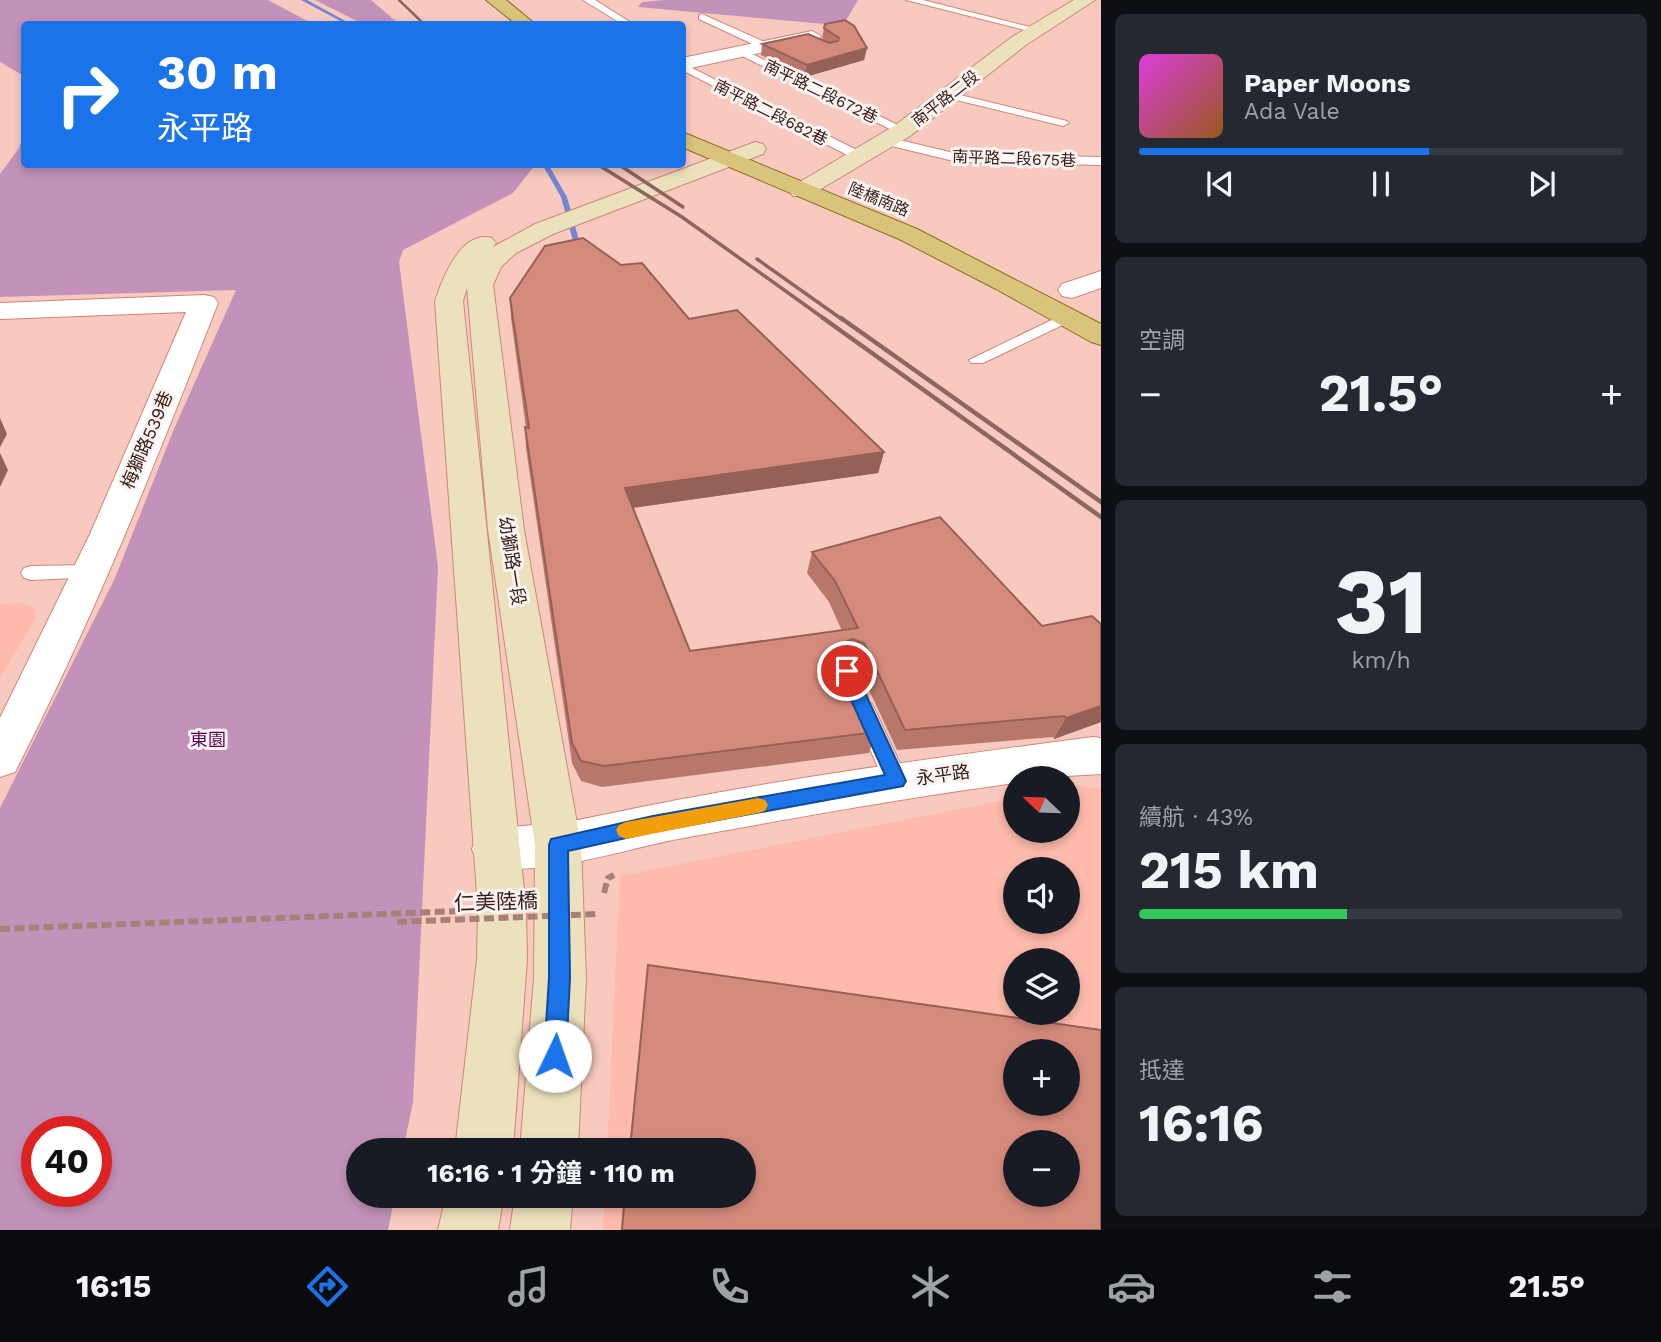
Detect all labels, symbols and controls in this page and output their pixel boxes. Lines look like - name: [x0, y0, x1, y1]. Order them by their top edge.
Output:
- text: 30 m: [157, 43, 278, 101]
- icon: right: [42, 49, 133, 140]
- street label: 南平路二段672巷: [761, 56, 881, 127]
- street label: 南平路二段: [908, 66, 983, 131]
- text: Paper Moons: [1244, 68, 1411, 98]
- street label: 南平路二段682巷: [711, 76, 831, 149]
- text: Ada Vale: [1244, 98, 1340, 125]
- text: 永平路: [157, 109, 253, 147]
- street label: 南平路二段675巷: [952, 147, 1076, 170]
- icon: previous: [1201, 165, 1239, 203]
- icon: pause: [1362, 165, 1400, 203]
- icon: next: [1523, 165, 1561, 203]
- street label: 陸橋南路: [846, 179, 912, 220]
- text: 空調: [1139, 327, 1185, 354]
- text: 21.5°: [1319, 363, 1443, 424]
- text: −: [1139, 372, 1162, 416]
- text: +: [1600, 372, 1623, 416]
- street label: 梅獅路539巷: [117, 388, 177, 492]
- street label: 幼獅路一段: [495, 515, 530, 607]
- text: 31: [1334, 548, 1428, 655]
- pin: [817, 641, 877, 701]
- text: km/h: [1351, 647, 1411, 674]
- icon: arrive: [828, 652, 866, 690]
- park label: 東園: [190, 729, 226, 750]
- street label: 永平路: [915, 760, 971, 789]
- north arrow: [1003, 766, 1080, 844]
- map controls: [1003, 766, 1080, 1207]
- text: 續航 · 43%: [1139, 804, 1253, 831]
- text: 215 km: [1139, 840, 1319, 901]
- button: sound: [1003, 857, 1080, 934]
- street label: 仁美陸橋: [454, 888, 538, 915]
- button: layers: [1003, 948, 1080, 1025]
- position arrow: [518, 1019, 592, 1093]
- button: +: [1003, 1039, 1080, 1116]
- text: 抵達: [1139, 1057, 1185, 1084]
- text: 16:16: [1139, 1093, 1264, 1154]
- speed limit sign: 40: [21, 1116, 112, 1207]
- button: −: [1003, 1130, 1080, 1207]
- text: 16:16 · 1 分鐘 · 110 m: [427, 1158, 675, 1188]
- icon: directions: [303, 1262, 352, 1311]
- icon: music: [504, 1262, 553, 1311]
- icon: phone: [705, 1262, 754, 1311]
- icon: climate: [906, 1262, 955, 1311]
- icon: car: [1107, 1262, 1156, 1311]
- icon: filters: [1308, 1262, 1357, 1311]
- text: 16:15: [76, 1267, 152, 1305]
- text: 21.5°: [1508, 1267, 1585, 1305]

